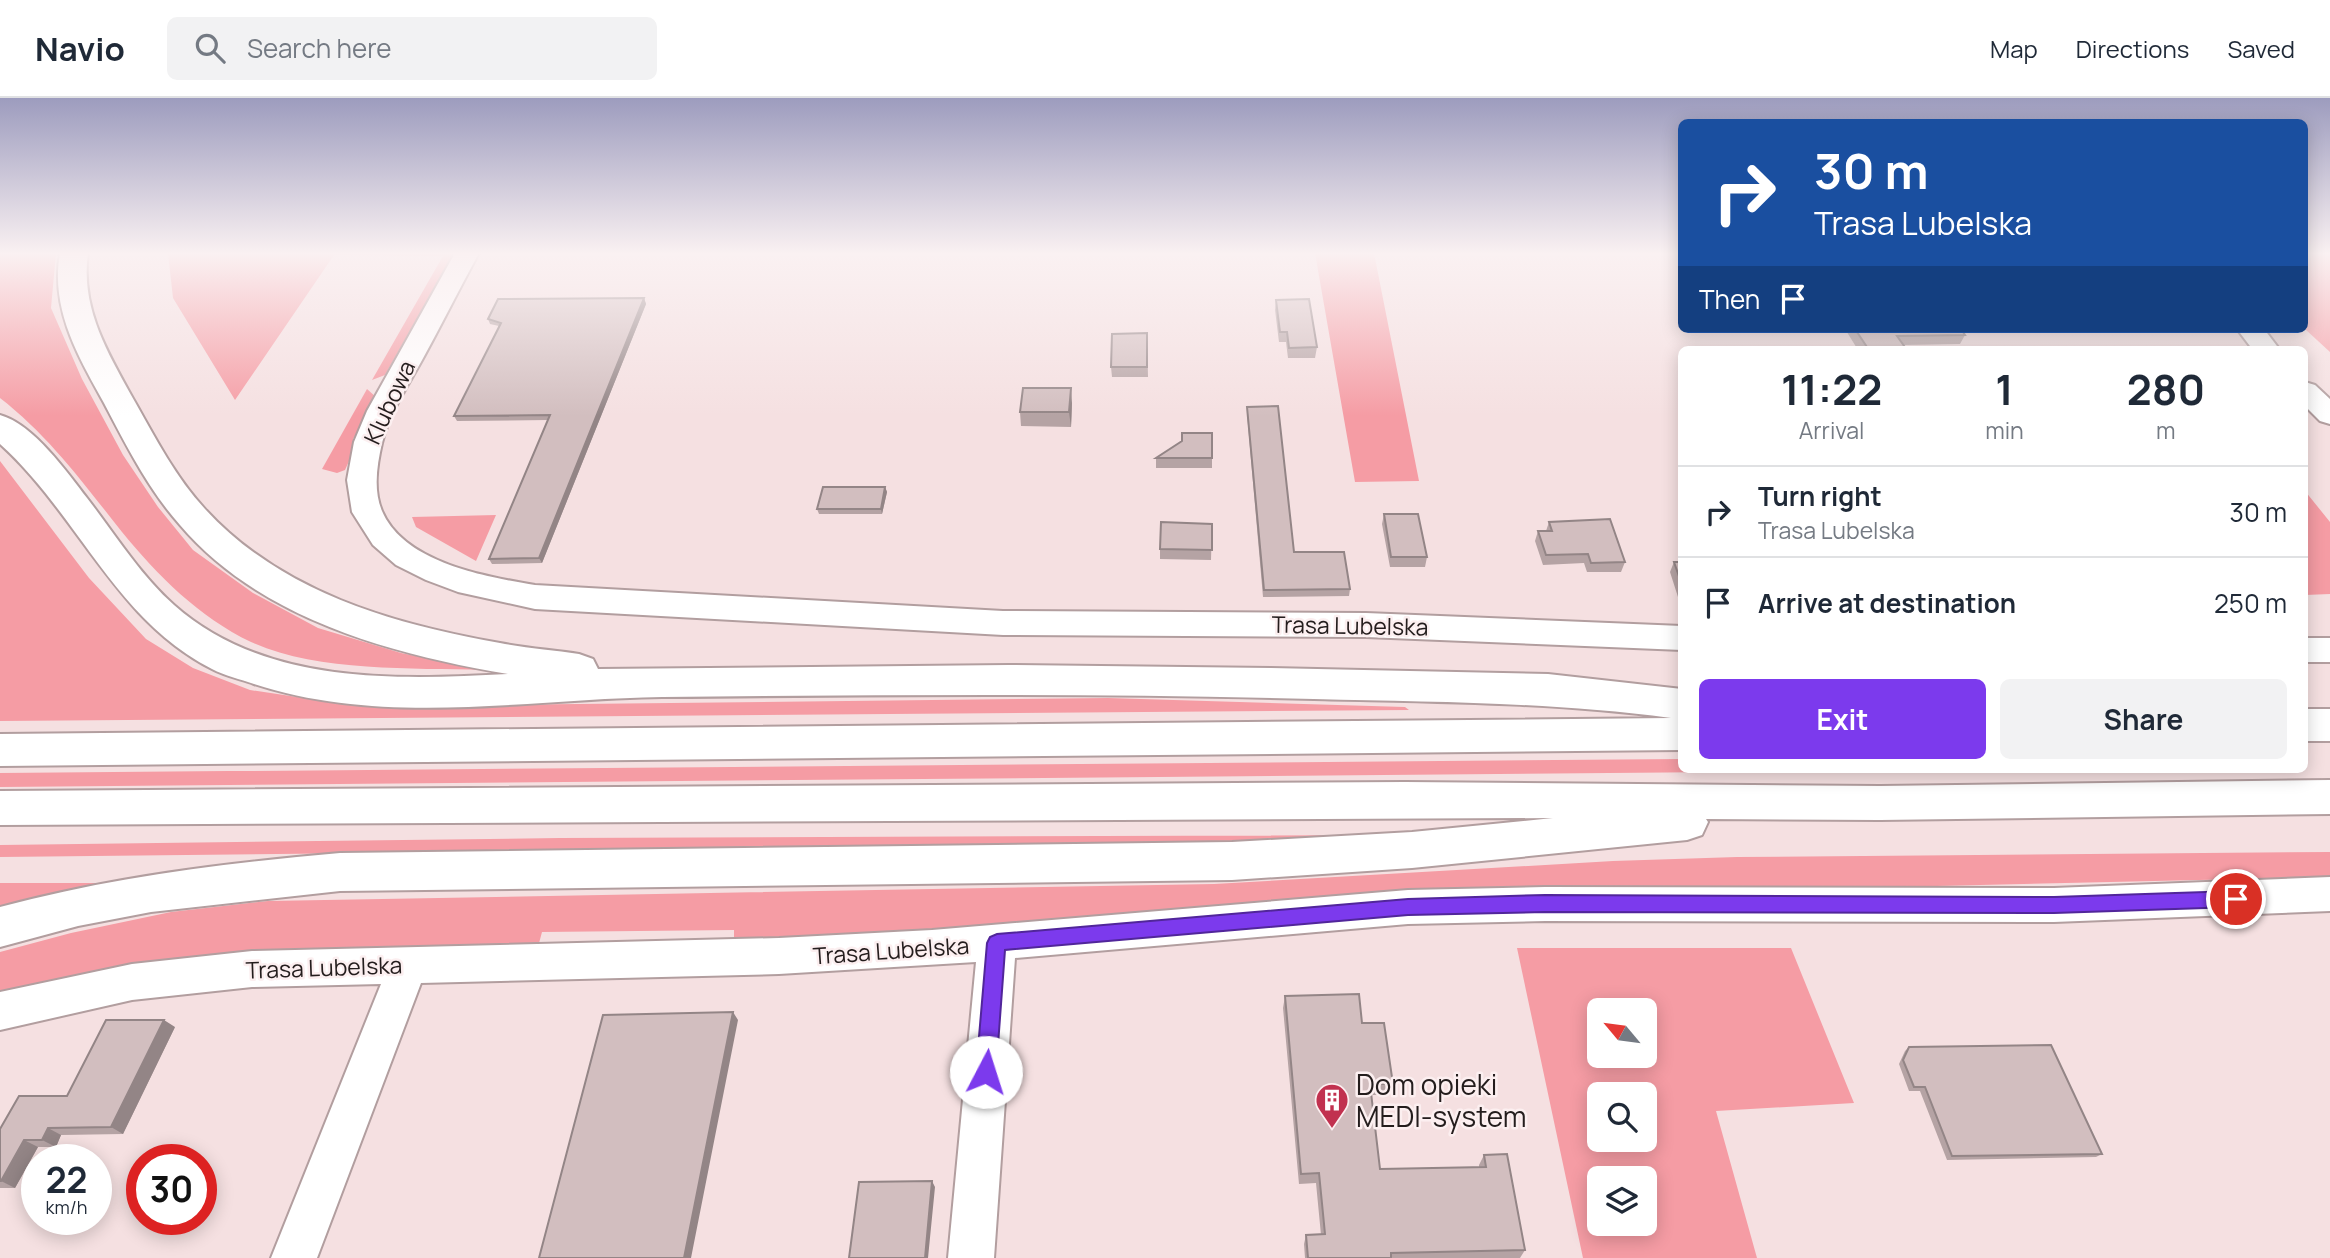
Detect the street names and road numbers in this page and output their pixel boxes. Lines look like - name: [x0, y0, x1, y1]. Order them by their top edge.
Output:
- street label: Klubowa: [356, 355, 422, 449]
- street label: Trasa Lubelska: [1271, 608, 1429, 642]
- street label: Trasa Lubelska: [812, 929, 970, 971]
- street label: Trasa Lubelska: [245, 948, 403, 986]

